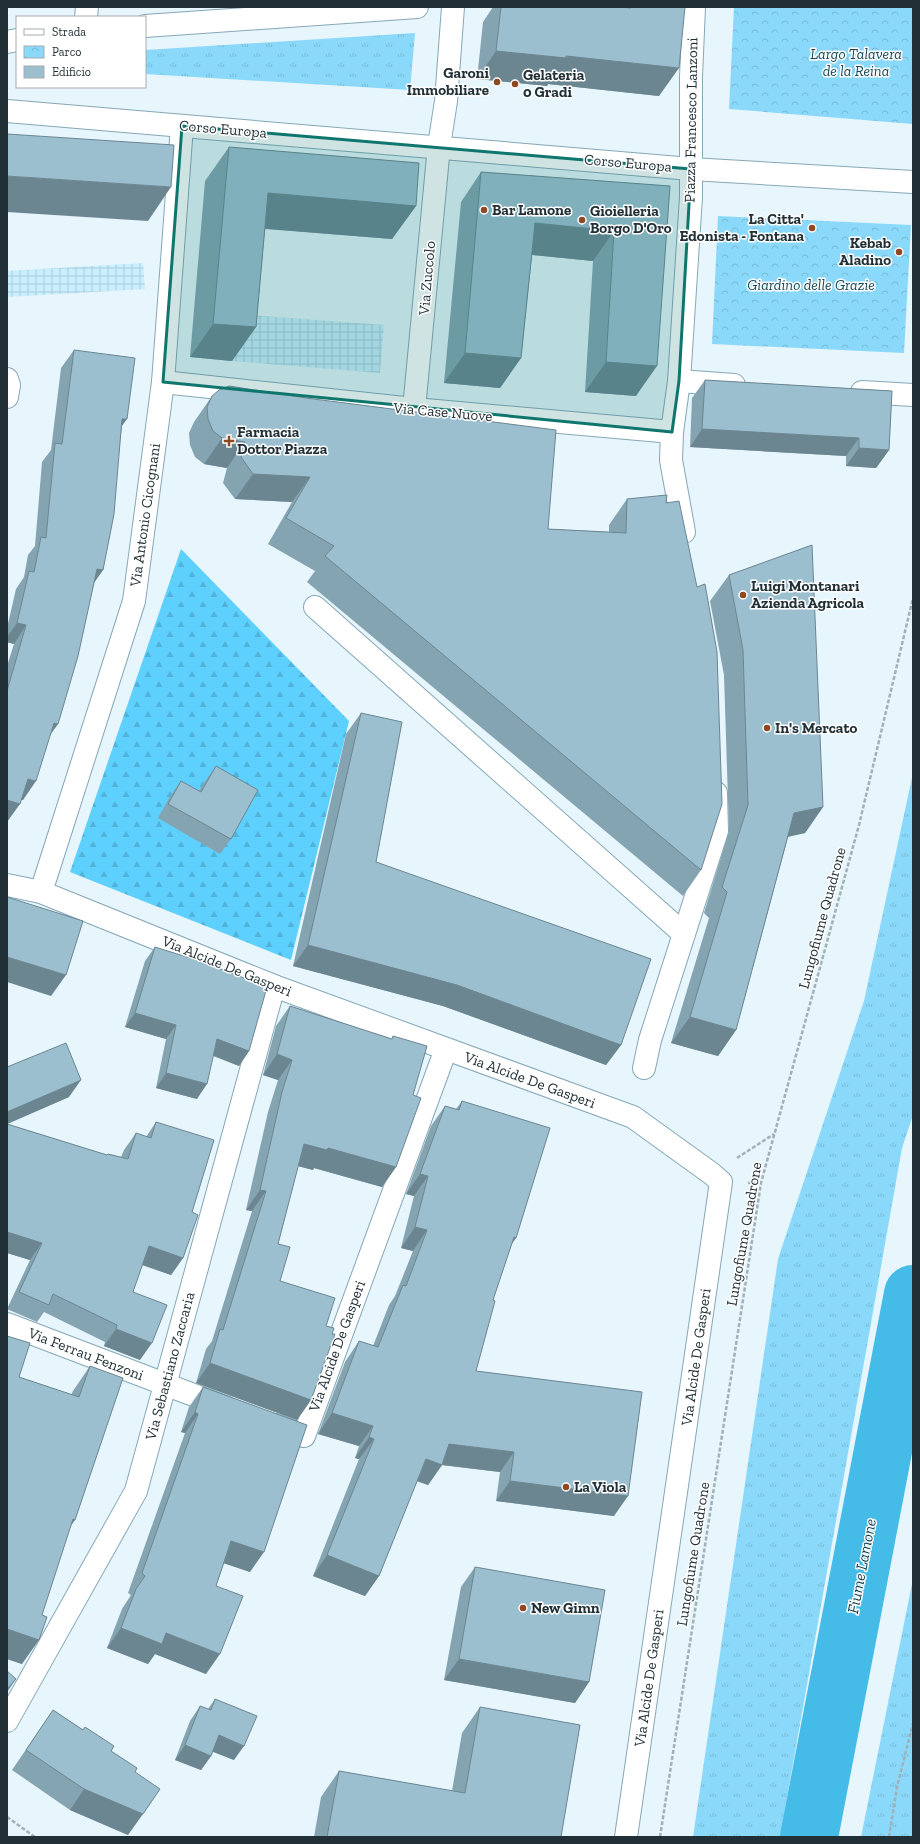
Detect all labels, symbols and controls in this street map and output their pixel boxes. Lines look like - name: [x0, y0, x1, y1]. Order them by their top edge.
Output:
- legend: [16, 16, 146, 88]
- text: Strada: [52, 25, 86, 39]
- street label: Piazza Francesco Lanzoni: [681, 37, 701, 203]
- text: Parco: [52, 45, 81, 59]
- park label: Largo Talavera de la Reina: [810, 45, 902, 80]
- place label: Garoni Immobiliare: [407, 64, 490, 99]
- text: Edificio: [52, 65, 91, 79]
- place label: Gelateria 0 Gradi: [523, 66, 585, 101]
- marker: Garoni Immobiliare: [492, 77, 502, 87]
- marker: Gelateria 0 Gradi: [510, 79, 520, 89]
- street label: Corso Europa: [178, 116, 268, 142]
- street label: Corso Europa: [583, 150, 673, 176]
- place label: Bar Lamone: [492, 201, 571, 219]
- place label: Gioielleria Borgo D'Oro: [590, 202, 672, 237]
- marker: Bar Lamone: [479, 205, 489, 215]
- place label: La Citta' Edonista - Fontana: [679, 210, 804, 245]
- marker: Gioielleria Borgo D'Oro: [577, 215, 587, 225]
- marker: La Citta' Edonista - Fontana: [807, 223, 817, 233]
- place label: Kebab Aladino: [839, 234, 891, 269]
- street label: Via Zuccolo: [415, 240, 439, 317]
- marker: Kebab Aladino: [894, 247, 904, 257]
- park label: Giardino delle Grazie: [747, 276, 875, 294]
- street label: Via Case Nuove: [392, 399, 493, 425]
- place label: Farmacia Dottor Piazza: [237, 423, 328, 458]
- marker: Farmacia Dottor Piazza: [224, 436, 234, 446]
- street label: Via Antonio Cicognani: [126, 442, 164, 589]
- place label: Luigi Montanari Azienda Agricola: [751, 577, 865, 612]
- marker: Luigi Montanari Azienda Agricola: [738, 590, 748, 600]
- place label: In's Mercato: [775, 719, 857, 737]
- marker: In's Mercato: [762, 723, 772, 733]
- street label: Lungofiume Quadrone: [794, 845, 850, 991]
- street label: Via Alcide De Gasperi: [159, 931, 295, 1000]
- street label: Via Alcide De Gasperi: [461, 1048, 598, 1112]
- street label: Lungofiume Quadrone: [722, 1161, 766, 1307]
- street label: Via Alcide De Gasperi: [305, 1278, 369, 1415]
- street label: Via Alcide De Gasperi: [677, 1287, 715, 1428]
- street label: Via Sebastiano Zaccaria: [141, 1290, 198, 1443]
- street label: Via Ferrau Fenzoni: [25, 1323, 146, 1384]
- place label: La Viola: [574, 1478, 627, 1496]
- street label: Lungofiume Quadrone: [673, 1481, 713, 1627]
- marker: La Viola: [561, 1482, 571, 1492]
- water label: Fiume Lamone: [843, 1517, 880, 1615]
- place label: New Gimn: [531, 1599, 600, 1617]
- marker: New Gimn: [518, 1603, 528, 1613]
- street label: Via Alcide De Gasperi: [630, 1608, 668, 1749]

